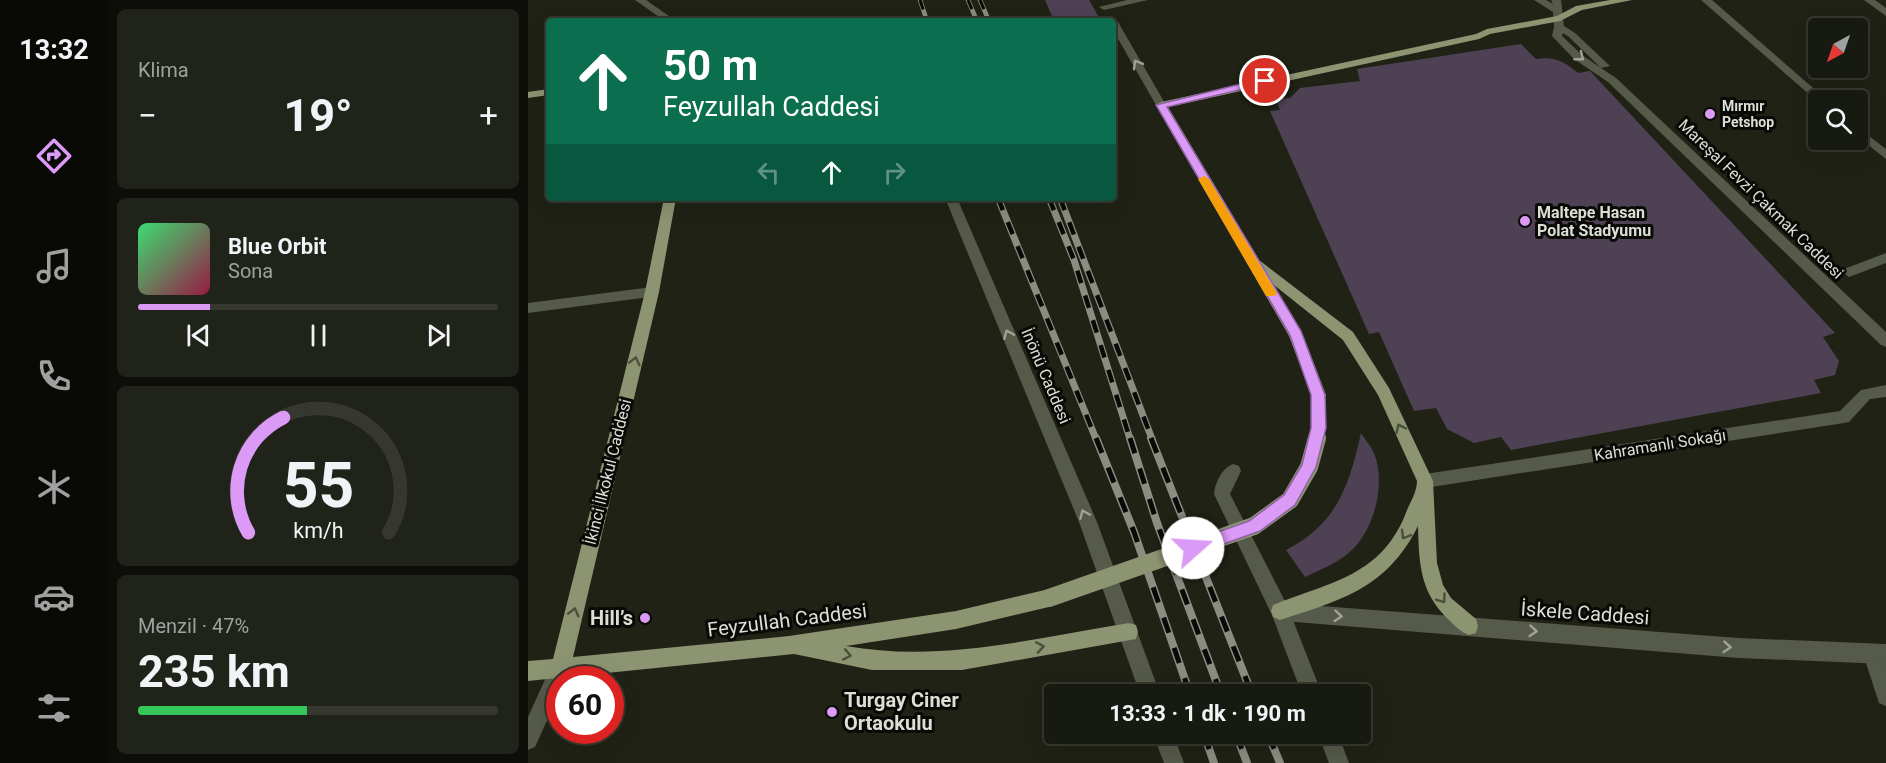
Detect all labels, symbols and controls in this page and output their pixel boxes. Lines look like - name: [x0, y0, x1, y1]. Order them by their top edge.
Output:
- north arrow: [1808, 18, 1868, 78]
- map controls: [1808, 18, 1868, 150]
- text: 13:32: [19, 34, 89, 66]
- text: 50 m: [663, 41, 758, 90]
- icon: ahead: [564, 42, 642, 120]
- one-way arrow: [1573, 49, 1584, 60]
- pin: [1239, 55, 1290, 106]
- text: Klima: [138, 58, 189, 82]
- one-way arrow: [1133, 60, 1144, 70]
- icon: arrive: [1248, 64, 1281, 97]
- text: 19°: [283, 89, 353, 142]
- button: search: [1808, 90, 1868, 150]
- text: Feyzullah Caddesi: [663, 91, 880, 123]
- text: −: [138, 96, 157, 135]
- text: +: [479, 96, 498, 135]
- place label: Mırmır Petshop: [1722, 98, 1774, 130]
- marker: Mırmır Petshop: [1703, 107, 1717, 121]
- street label: Mareşal Fevzi Çakmak Caddesi: [1675, 115, 1847, 283]
- icon: directions: [33, 135, 75, 177]
- icon: left: [752, 156, 785, 189]
- icon: ahead: [815, 156, 848, 189]
- icon: right: [878, 156, 911, 189]
- place label: Maltepe Hasan Polat Stadyumu: [1537, 203, 1651, 240]
- marker: Maltepe Hasan Polat Stadyumu: [1518, 214, 1532, 228]
- text: Blue Orbit: [228, 234, 326, 259]
- icon: music: [33, 245, 75, 287]
- text: Sona: [228, 259, 273, 283]
- icon: previous: [182, 319, 215, 352]
- icon: pause: [302, 319, 335, 352]
- icon: next: [422, 319, 455, 352]
- street label: İnönü Caddesi: [1017, 325, 1075, 427]
- one-way arrow: [1004, 329, 1016, 340]
- icon: phone: [33, 355, 75, 397]
- one-way arrow: [627, 357, 640, 367]
- street label: İkinci İlkokul Caddesi: [581, 397, 635, 547]
- one-way arrow: [1396, 423, 1408, 434]
- street label: Kahramanlı Sokağı: [1593, 425, 1727, 465]
- text: 55: [282, 449, 354, 522]
- icon: climate: [33, 466, 75, 508]
- one-way arrow: [1079, 509, 1091, 520]
- position arrow: [1161, 516, 1225, 580]
- text: km/h: [293, 518, 343, 543]
- one-way arrow: [1401, 529, 1413, 539]
- icon: car: [33, 576, 75, 618]
- one-way arrow: [1435, 592, 1446, 603]
- street label: İskele Caddesi: [1520, 597, 1650, 629]
- street label: Feyzullah Caddesi: [706, 598, 868, 642]
- place label: Hill’s: [590, 606, 633, 630]
- one-way arrow: [566, 607, 579, 617]
- one-way arrow: [1334, 609, 1343, 622]
- marker: Hill’s: [638, 611, 652, 625]
- text: Menzil · 47%: [138, 614, 249, 638]
- one-way arrow: [1528, 625, 1537, 638]
- one-way arrow: [1723, 640, 1732, 653]
- one-way arrow: [1035, 641, 1045, 654]
- text: 235 km: [138, 645, 290, 698]
- one-way arrow: [842, 648, 852, 661]
- speed limit sign: 60: [546, 666, 624, 744]
- icon: filters: [33, 687, 75, 729]
- place label: Turgay Ciner Ortaokulu: [844, 688, 959, 735]
- text: 13:33 · 1 dk · 190 m: [1109, 701, 1306, 726]
- marker: Turgay Ciner Ortaokulu: [825, 705, 839, 719]

